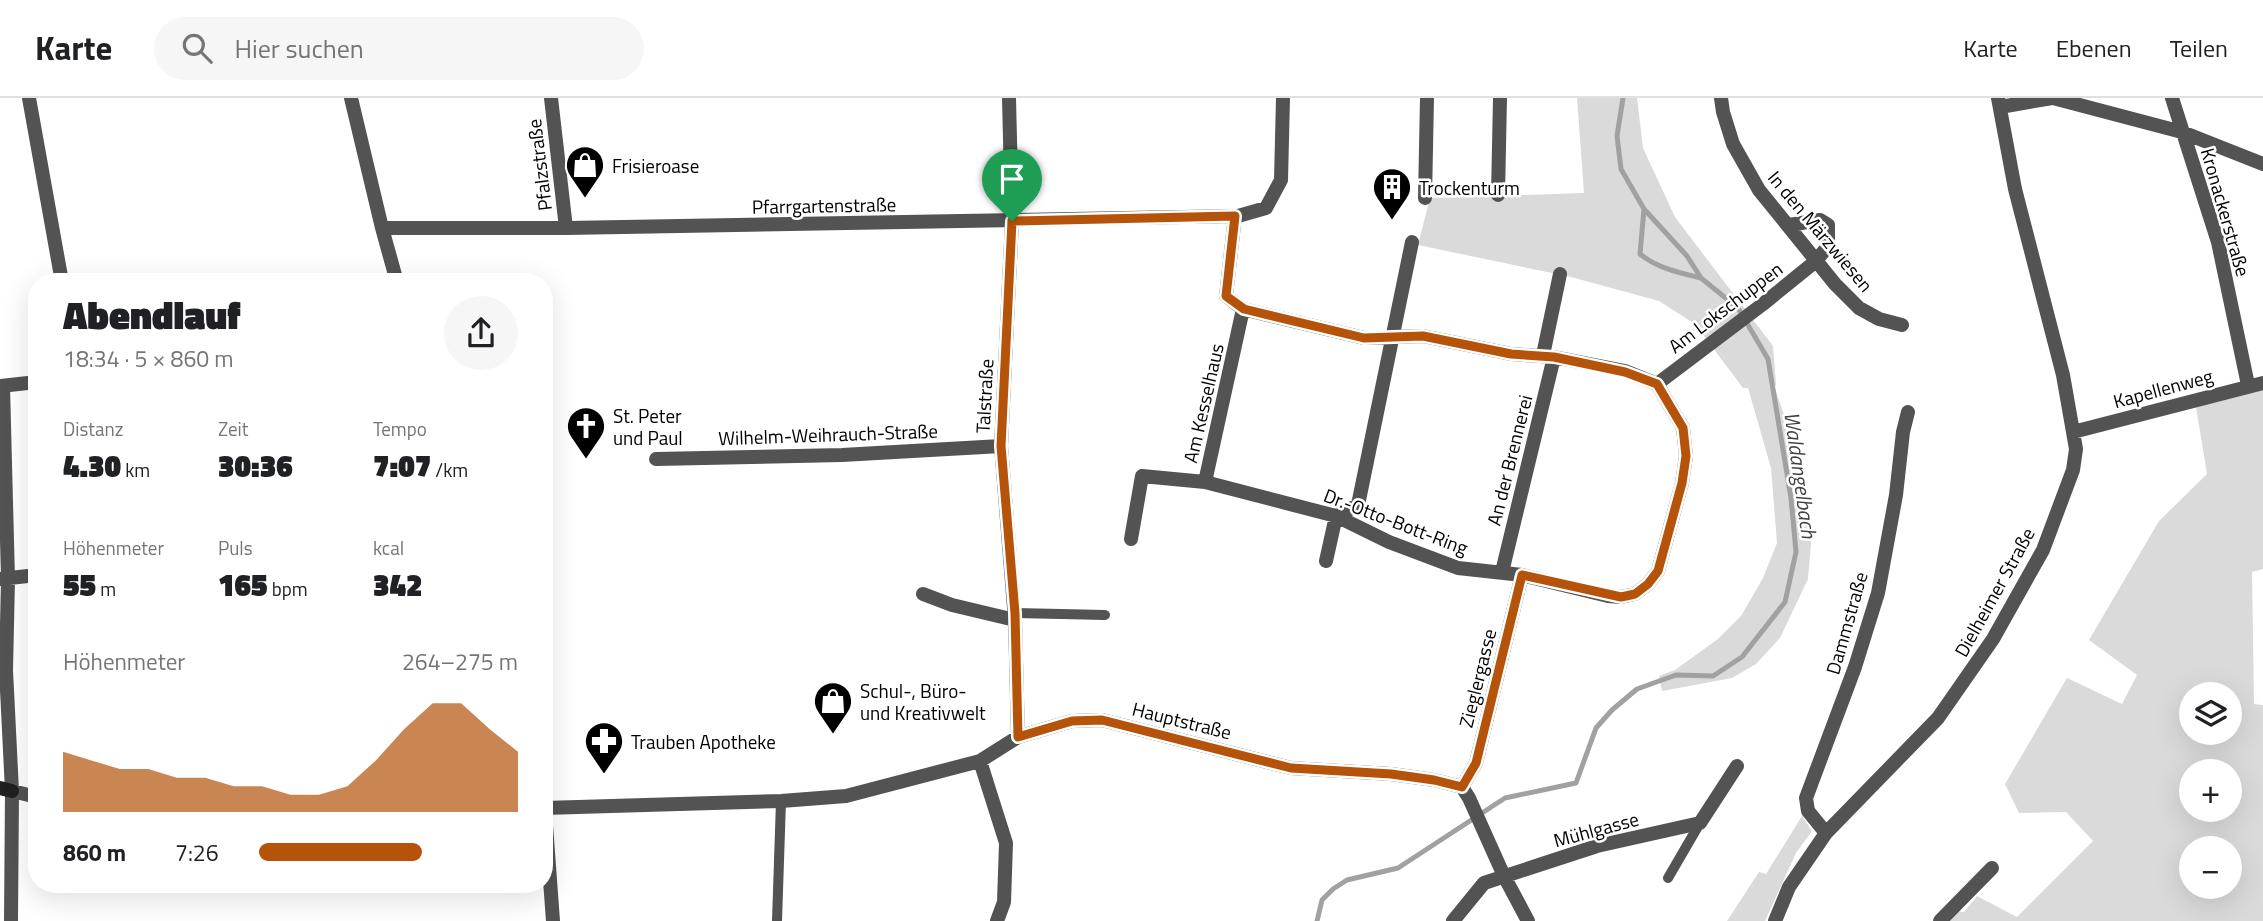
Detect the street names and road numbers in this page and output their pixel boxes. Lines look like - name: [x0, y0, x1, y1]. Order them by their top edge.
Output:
- street label: Pfalzstraße: [519, 117, 559, 213]
- street label: Kronackerstraße: [2194, 144, 2258, 280]
- street label: In den Märzwiesen: [1761, 164, 1881, 298]
- street label: Pfarrgartenstraße: [752, 189, 896, 221]
- street label: Am Lokschuppen: [1662, 254, 1788, 360]
- street label: Am Kesselhaus: [1175, 340, 1231, 466]
- street label: Talstraße: [968, 358, 1000, 434]
- street label: Kapellenweg: [2110, 361, 2216, 415]
- street label: An der Brennerei: [1479, 392, 1539, 528]
- street label: Wilhelm-Weihrauch-Straße: [718, 416, 938, 452]
- street label: Dr.-Otto-Bott-Ring: [1320, 480, 1473, 562]
- street label: Dielheimer Straße: [1946, 522, 2042, 662]
- street label: Dammstraße: [1818, 568, 1874, 678]
- street label: Zieglergasse: [1451, 626, 1503, 730]
- street label: Hauptstraße: [1129, 694, 1235, 746]
- street label: Mühlgasse: [1550, 804, 1642, 854]

